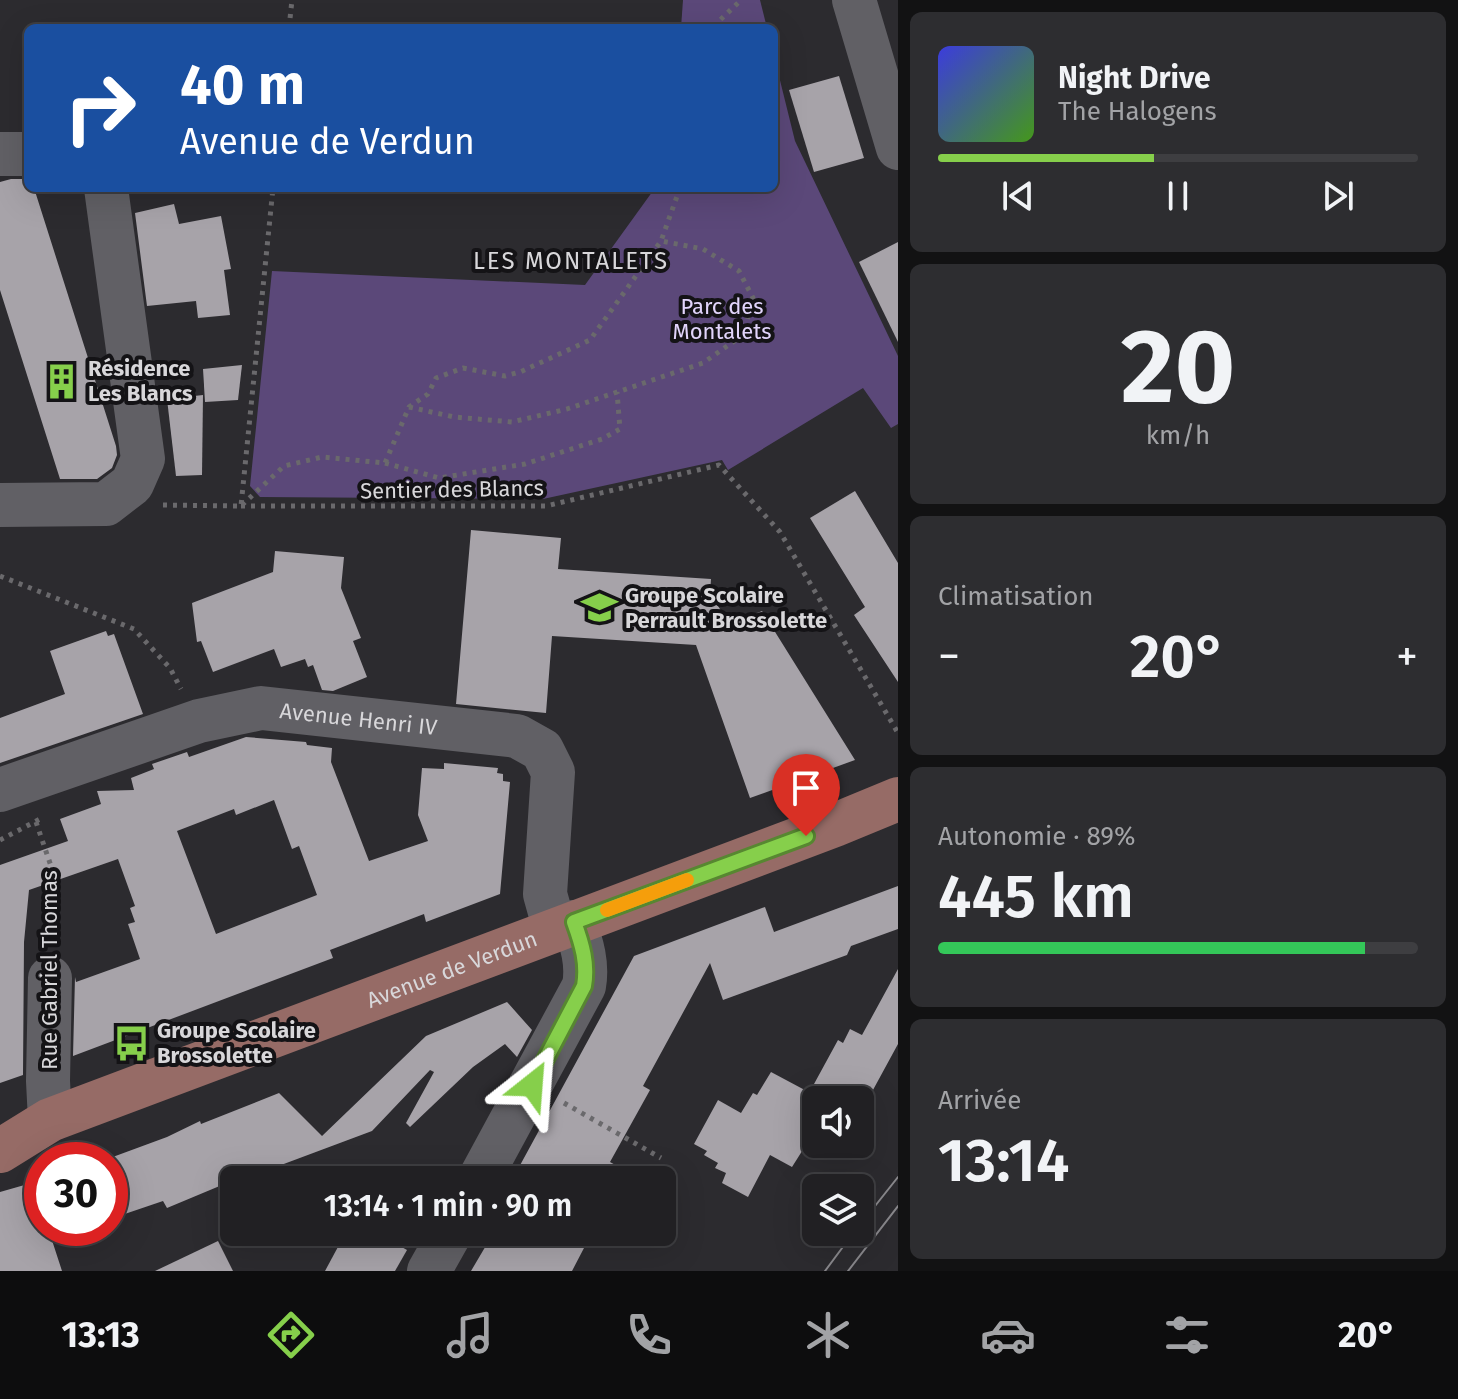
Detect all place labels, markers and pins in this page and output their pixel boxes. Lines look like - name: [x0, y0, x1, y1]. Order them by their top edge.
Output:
- place label: Résidence Les Blancs: [88, 355, 193, 407]
- building icon: Résidence Les Blancs: [43, 362, 81, 400]
- place label: Groupe Scolaire Perrault Brossolette: [625, 582, 827, 634]
- school or university icon: Groupe Scolaire Perrault Brossolette: [580, 589, 618, 627]
- pin: [772, 754, 840, 836]
- place label: Groupe Scolaire Brossolette: [157, 1017, 316, 1069]
- bus stop icon: Groupe Scolaire Brossolette: [112, 1024, 150, 1062]

